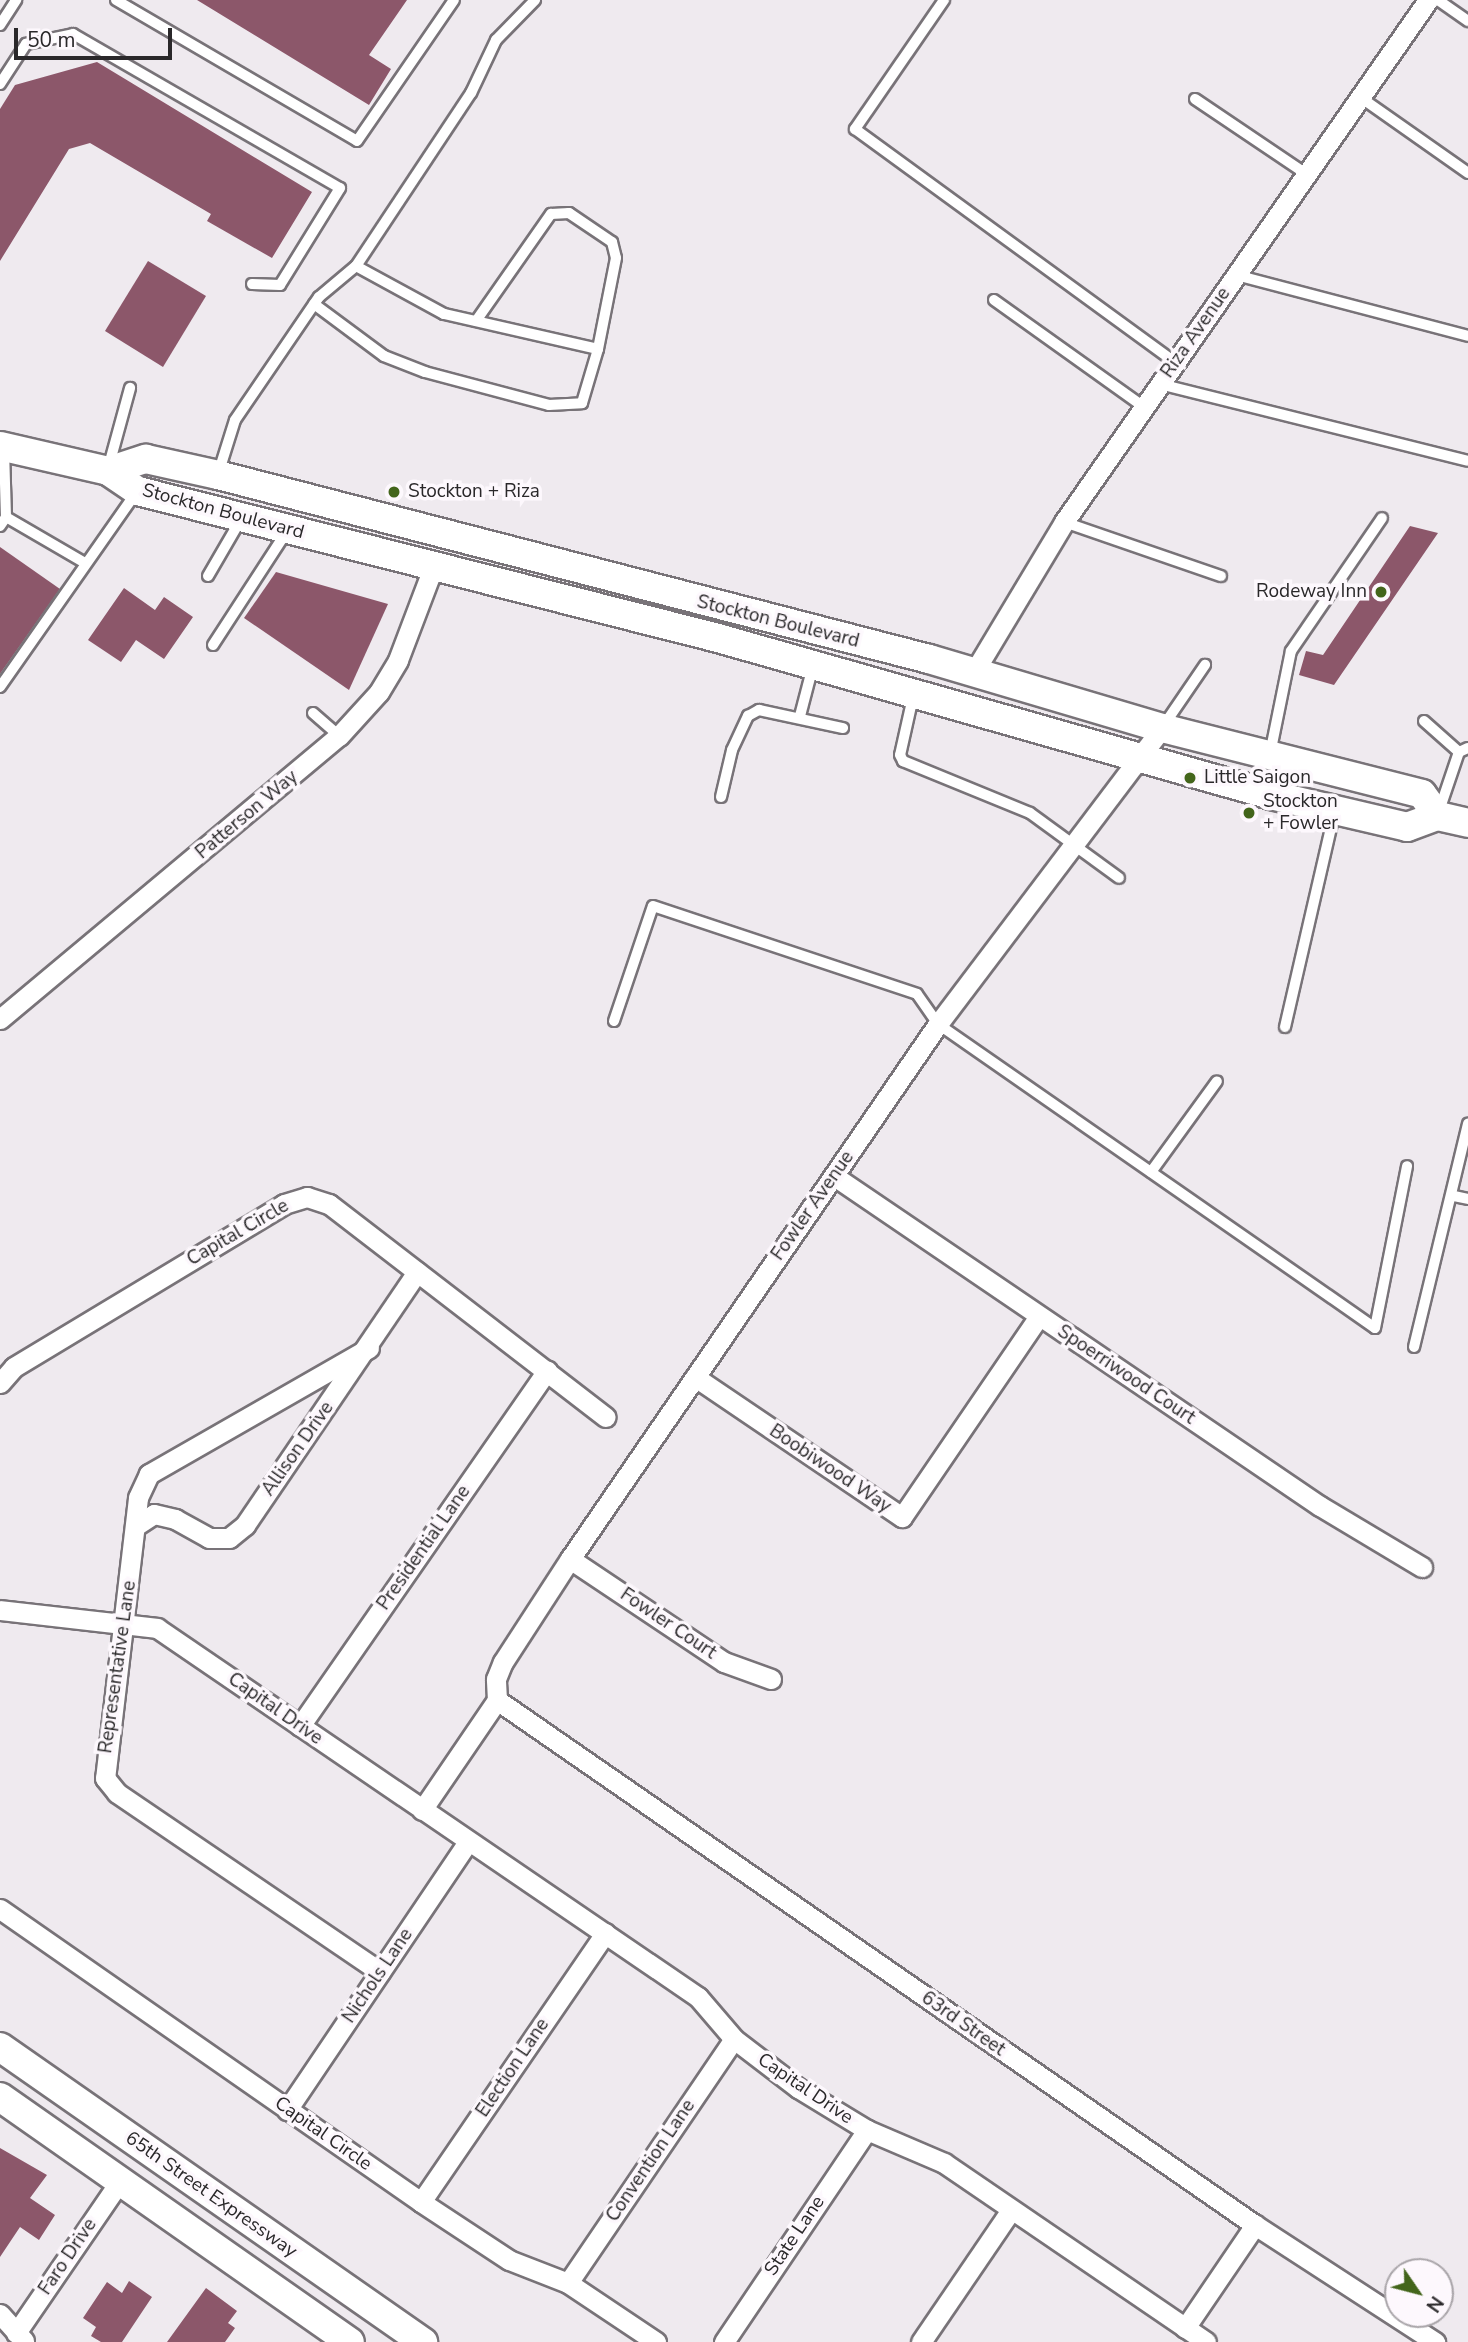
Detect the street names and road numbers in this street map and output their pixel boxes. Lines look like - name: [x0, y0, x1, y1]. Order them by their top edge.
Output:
- street label: Riza Avenue: [1156, 283, 1236, 383]
- street label: Stockton Boulevard: [140, 479, 306, 545]
- street label: Stockton Boulevard: [694, 591, 862, 653]
- street label: Patterson Way: [191, 766, 303, 864]
- street label: Fowler Avenue: [767, 1147, 859, 1265]
- street label: Capital Circle: [183, 1195, 293, 1271]
- street label: Spoerriwood Court: [1053, 1320, 1199, 1430]
- street label: Allison Drive: [257, 1397, 339, 1501]
- street label: Boobiwood Way: [765, 1420, 895, 1518]
- street label: Presidential Lane: [372, 1481, 476, 1615]
- street label: Representative Lane: [95, 1579, 141, 1755]
- street label: Fowler Court: [616, 1583, 720, 1665]
- street label: Capital Drive: [223, 1668, 327, 1750]
- street label: Nichols Lane: [338, 1924, 418, 2028]
- street label: 63rd Street: [917, 1987, 1009, 2061]
- street label: Election Lane: [472, 2014, 554, 2122]
- street label: Capital Drive: [753, 2049, 857, 2129]
- street label: Capital Circle: [270, 2092, 376, 2176]
- street label: Convention Lane: [602, 2096, 700, 2226]
- street label: 65th Street Expressway: [121, 2127, 301, 2263]
- street label: State Lane: [760, 2192, 830, 2280]
- street label: Faro Drive: [34, 2214, 102, 2300]

